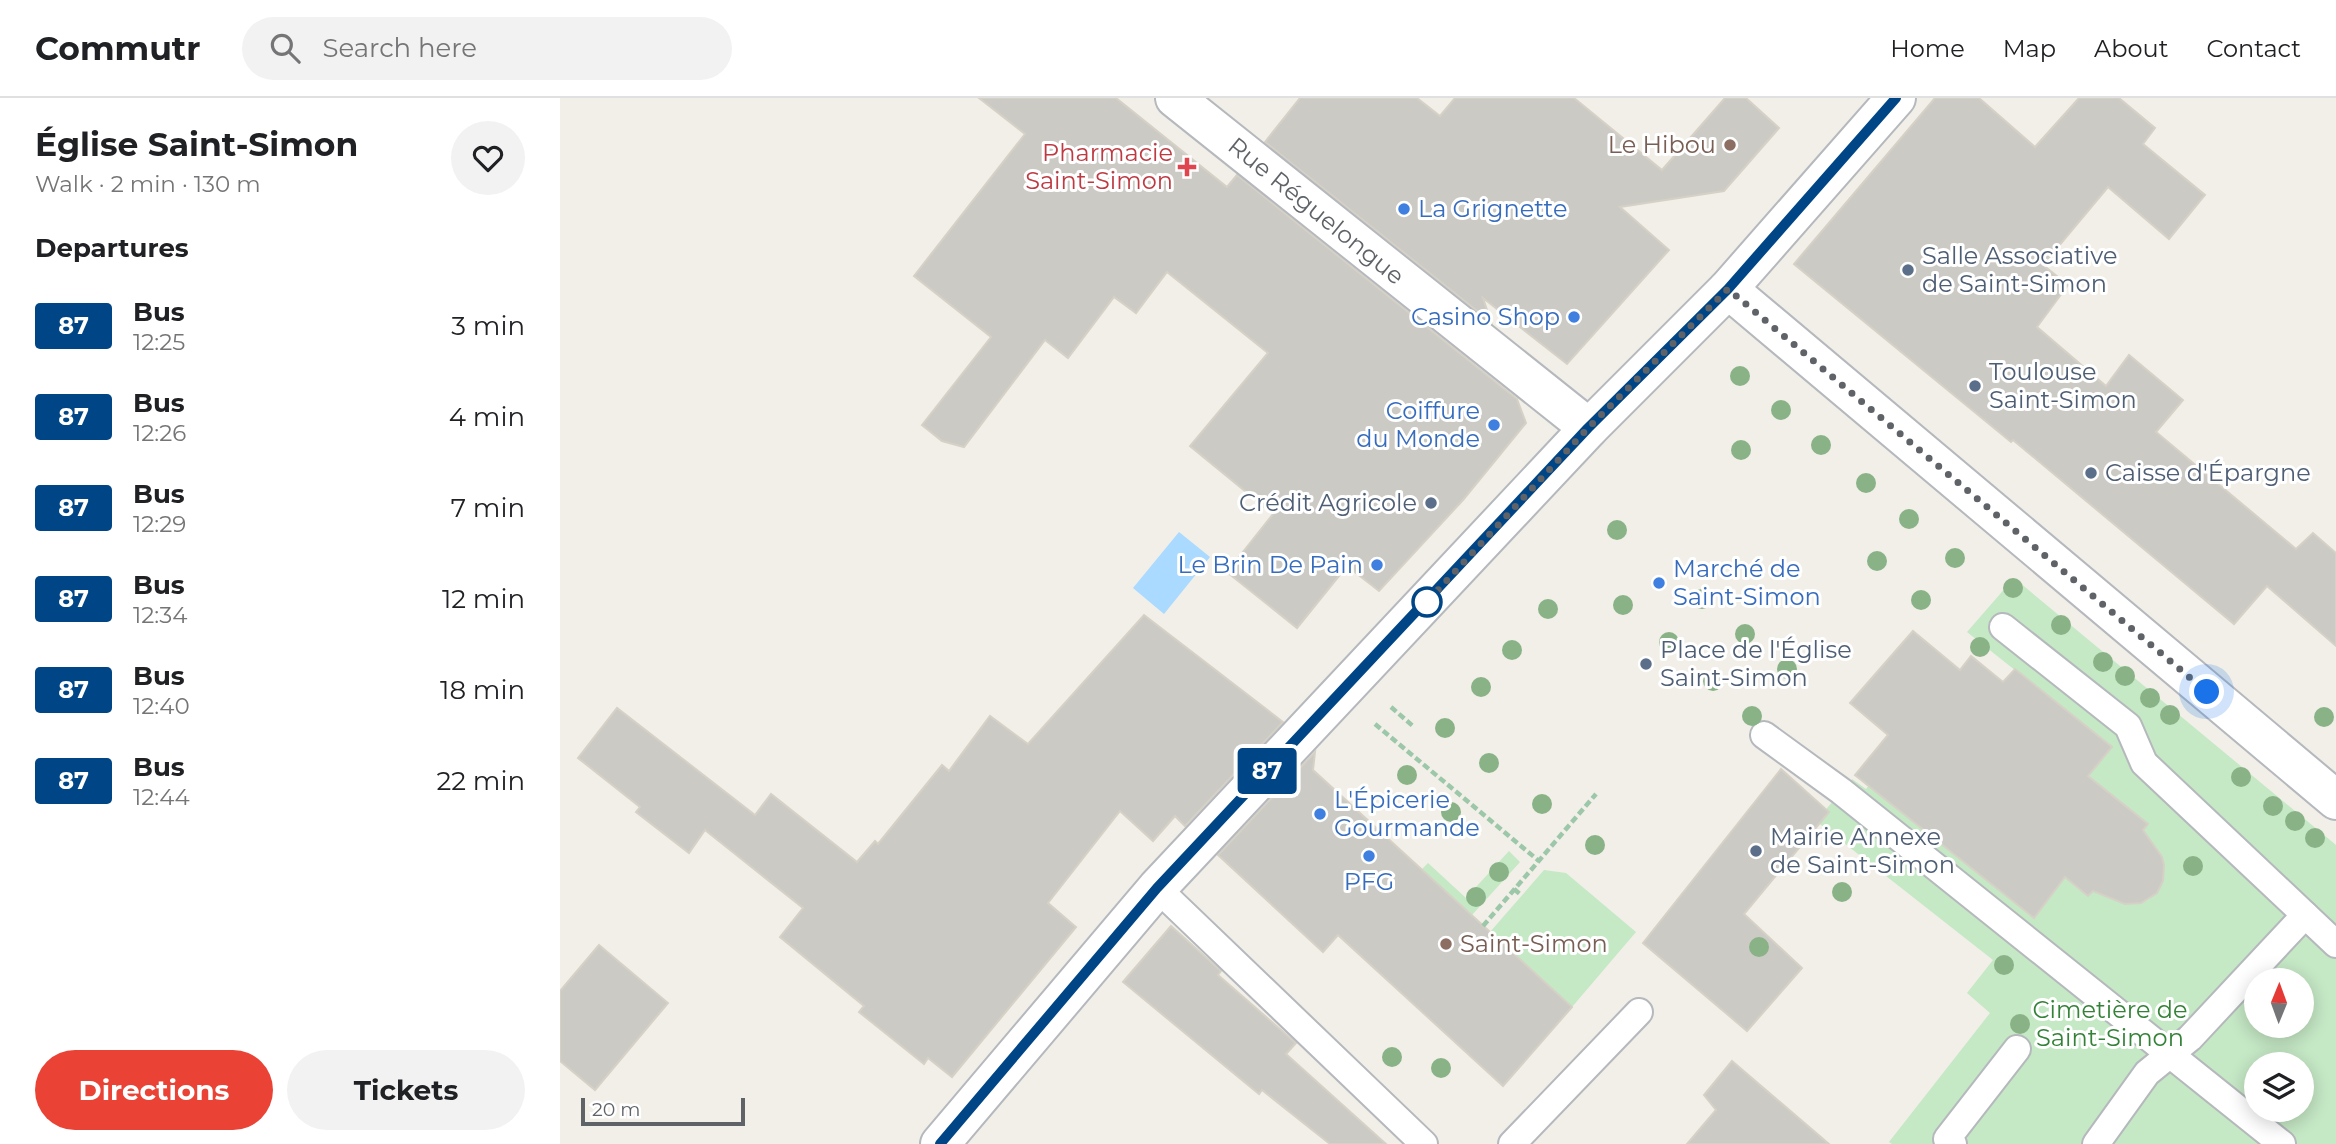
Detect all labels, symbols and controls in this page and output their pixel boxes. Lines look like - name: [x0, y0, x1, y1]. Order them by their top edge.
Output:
- search box: [242, 17, 732, 80]
- text: Commutr: [35, 28, 200, 68]
- icon: search: [266, 29, 304, 67]
- text: Search here: [322, 32, 477, 64]
- text: Home: [1890, 34, 1965, 63]
- text: Map: [2003, 34, 2056, 63]
- text: About: [2094, 34, 2168, 63]
- text: Contact: [2206, 34, 2301, 63]
- button: heart: [451, 121, 525, 195]
- text: Église Saint-Simon: [35, 124, 358, 164]
- place label: Le Hibou: [1608, 130, 1716, 159]
- street label: Rue Réguelongue: [1222, 131, 1410, 290]
- marker: Le Hibou: [1722, 137, 1738, 153]
- place label: Pharmacie Saint-Simon: [1025, 138, 1173, 195]
- marker: Pharmacie Saint-Simon: [1179, 159, 1195, 175]
- text: Walk · 2 min · 130 m: [35, 170, 261, 198]
- place label: La Grignette: [1418, 194, 1567, 223]
- marker: La Grignette: [1396, 201, 1412, 217]
- text: Departures: [35, 232, 189, 264]
- place label: Salle Associative de Saint-Simon: [1922, 241, 2117, 298]
- marker: Salle Associative de Saint-Simon: [1900, 262, 1916, 278]
- text: Bus: [133, 296, 185, 328]
- place label: Casino Shop: [1411, 302, 1560, 331]
- marker: Casino Shop: [1566, 309, 1582, 325]
- text: 3 min: [451, 310, 525, 342]
- text: 87: [58, 311, 89, 340]
- text: 12:25: [133, 328, 185, 356]
- place label: Toulouse Saint-Simon: [1989, 357, 2137, 414]
- marker: Toulouse Saint-Simon: [1967, 378, 1983, 394]
- text: Bus: [133, 387, 185, 419]
- place label: Coiffure du Monde: [1356, 396, 1480, 453]
- text: 4 min: [449, 401, 525, 433]
- text: 87: [58, 402, 89, 431]
- marker: Coiffure du Monde: [1486, 417, 1502, 433]
- text: 12:26: [133, 419, 186, 447]
- place label: Caisse d'Épargne: [2105, 458, 2311, 487]
- marker: Caisse d'Épargne: [2083, 465, 2099, 481]
- text: Bus: [133, 478, 185, 510]
- place label: Crédit Agricole: [1239, 488, 1417, 517]
- text: 7 min: [451, 492, 525, 524]
- text: 87: [58, 493, 89, 522]
- marker: Crédit Agricole: [1423, 495, 1439, 511]
- text: 12:29: [133, 510, 186, 538]
- place label: Le Brin De Pain: [1177, 550, 1363, 579]
- place label: Marché de Saint-Simon: [1673, 554, 1821, 611]
- marker: Le Brin De Pain: [1369, 557, 1385, 573]
- text: Bus: [133, 569, 185, 601]
- marker: Marché de Saint-Simon: [1651, 575, 1667, 591]
- text: 12 min: [442, 583, 525, 615]
- text: 87: [58, 584, 89, 613]
- unlabelled marker: [1412, 587, 1442, 617]
- text: 12:34: [133, 601, 187, 629]
- place label: Place de l'Église Saint-Simon: [1660, 635, 1852, 692]
- marker: Place de l'Église Saint-Simon: [1638, 656, 1654, 672]
- text: Bus: [133, 660, 185, 692]
- text: 18 min: [440, 674, 525, 706]
- your location: [2189, 674, 2224, 709]
- text: 87: [58, 675, 89, 704]
- text: 12:40: [133, 692, 190, 720]
- line badge: 87: [1236, 748, 1298, 794]
- text: Bus: [133, 751, 185, 783]
- text: 87: [1252, 756, 1282, 785]
- text: 22 min: [436, 765, 525, 797]
- text: 87: [58, 766, 89, 795]
- text: 12:44: [133, 783, 190, 811]
- place label: L'Épicerie Gourmande: [1334, 785, 1480, 842]
- marker: L'Épicerie Gourmande: [1312, 806, 1328, 822]
- place label: Mairie Annexe de Saint-Simon: [1770, 822, 1955, 879]
- marker: Mairie Annexe de Saint-Simon: [1748, 843, 1764, 859]
- marker: PFG: [1361, 848, 1377, 864]
- place label: PFG: [1344, 867, 1394, 896]
- place label: Saint-Simon: [1460, 929, 1608, 958]
- marker: Saint-Simon: [1438, 936, 1454, 952]
- north arrow: [2244, 968, 2314, 1038]
- map controls: [2244, 968, 2314, 1122]
- park label: Cimetière de Saint-Simon: [2033, 995, 2188, 1052]
- button: Directions: [35, 1050, 273, 1130]
- button: Tickets: [287, 1050, 525, 1130]
- button: layers: [2244, 1052, 2314, 1122]
- scale bar: [581, 1095, 746, 1127]
- text: 20 m: [592, 1098, 640, 1121]

